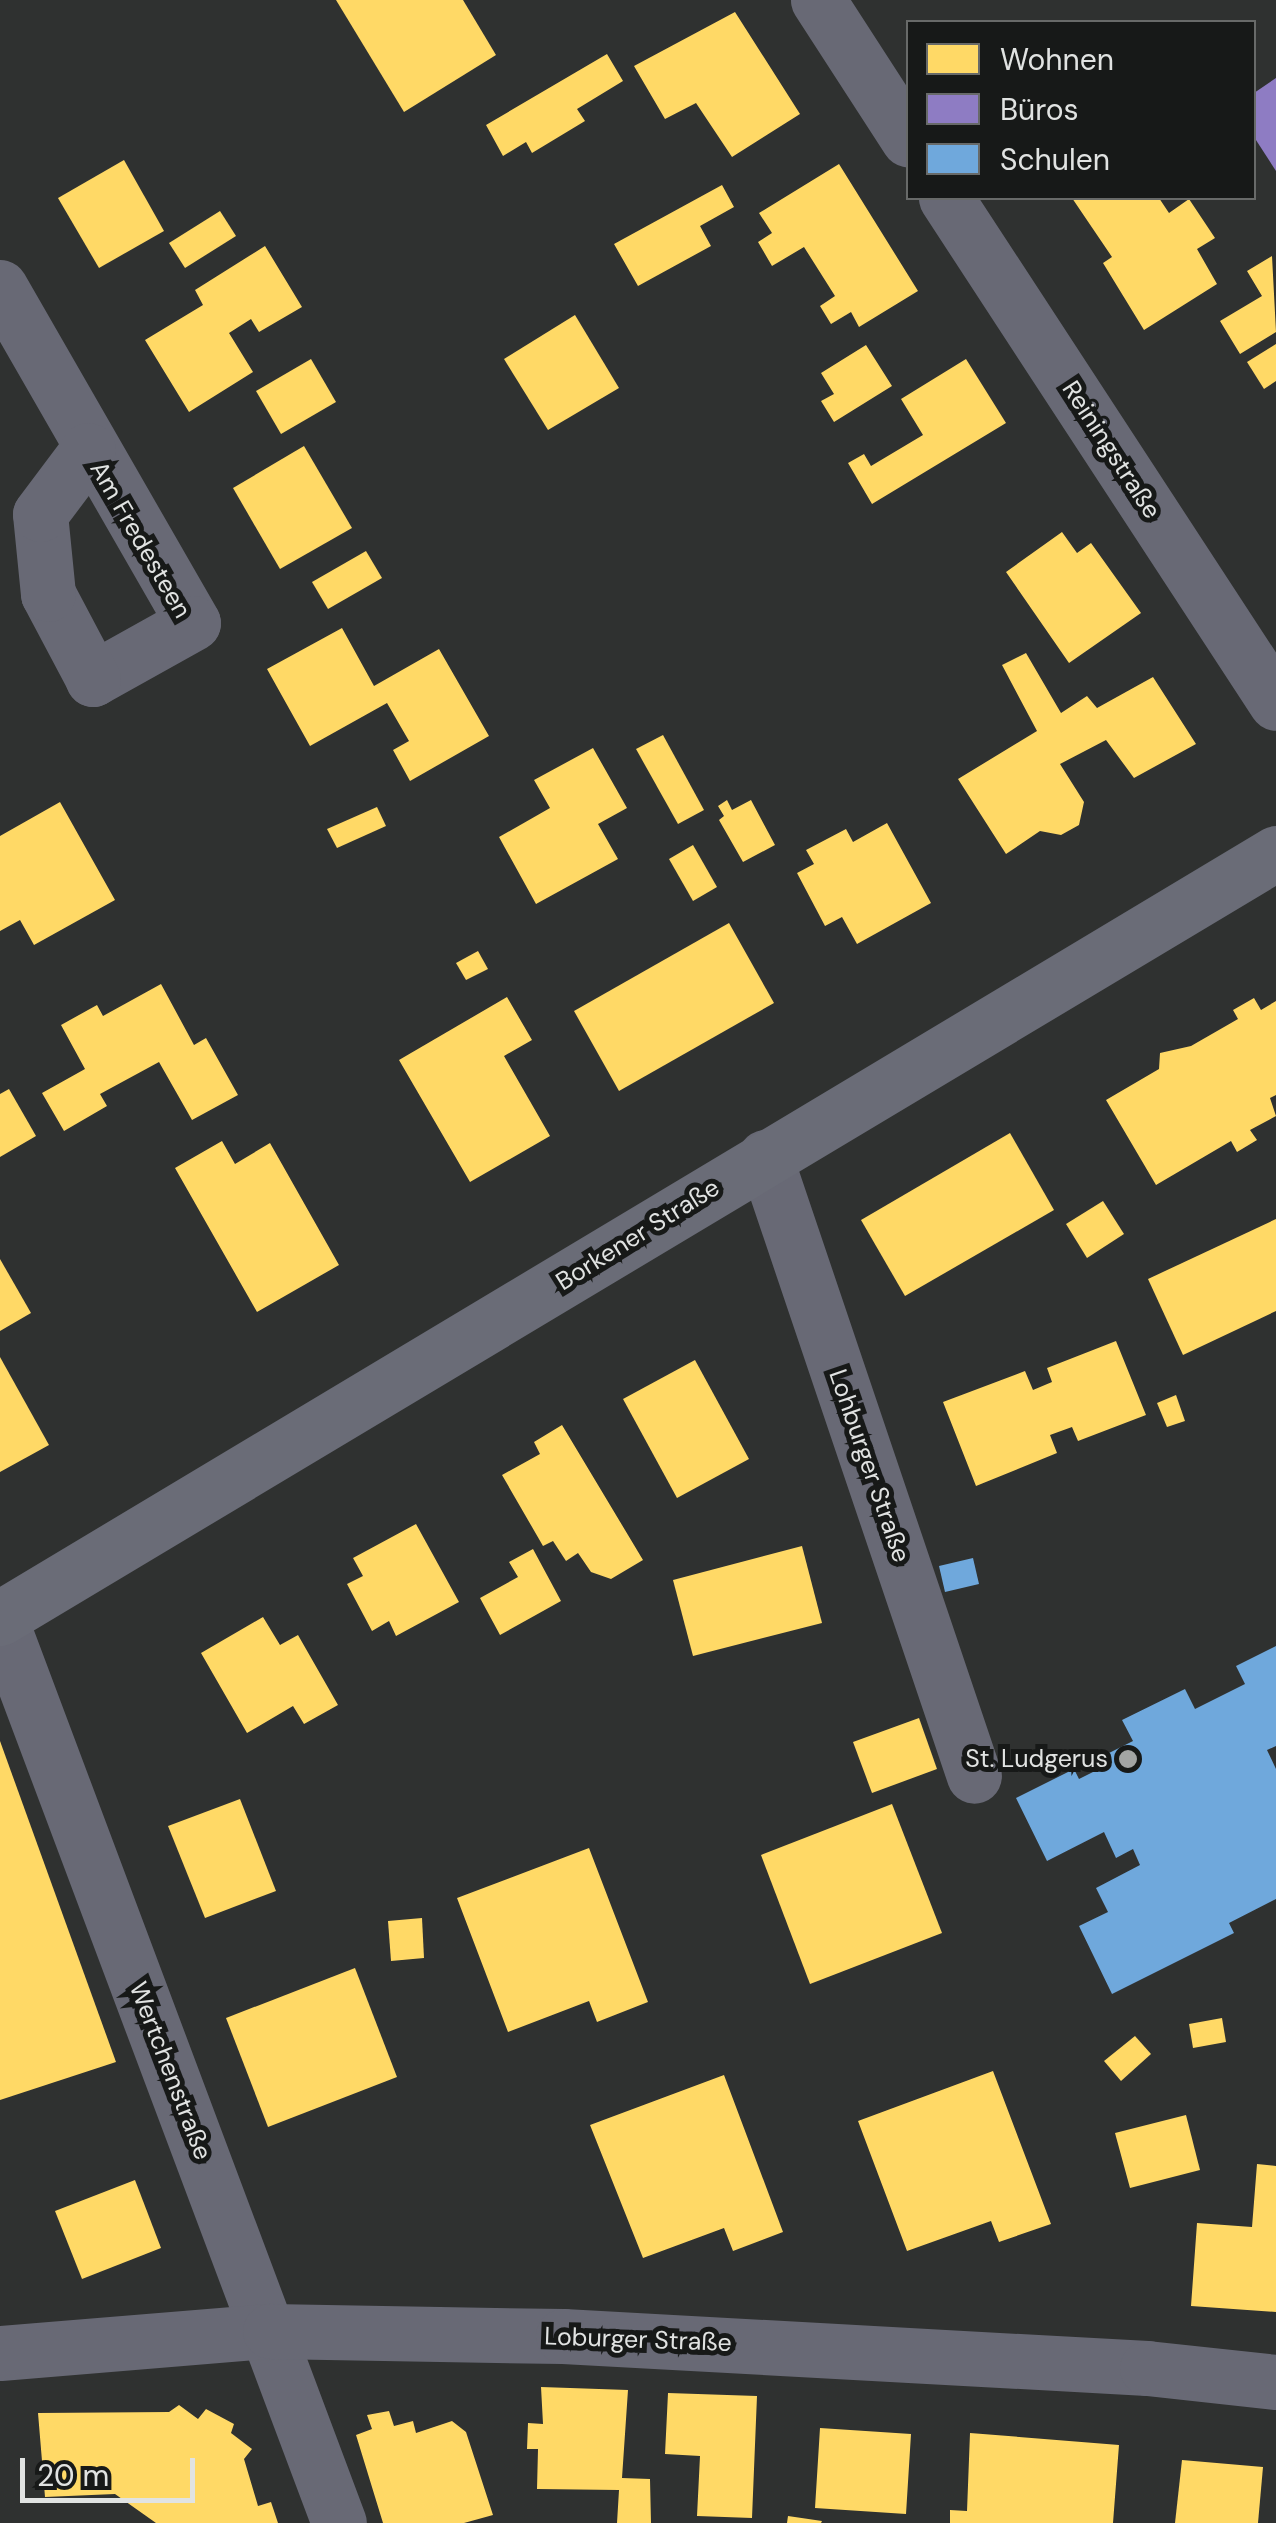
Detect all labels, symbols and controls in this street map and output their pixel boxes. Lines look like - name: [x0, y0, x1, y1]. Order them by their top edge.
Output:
- legend: [906, 20, 1256, 200]
- text: Wohnen: [1000, 40, 1114, 79]
- text: Büros: [1000, 90, 1079, 129]
- text: Schulen: [1000, 140, 1110, 179]
- street label: Reiningstraße: [1055, 376, 1167, 524]
- street label: Am Fredesteen: [83, 456, 197, 624]
- street label: Borkener Straße: [551, 1173, 725, 1297]
- street label: Lohburger Straße: [822, 1366, 916, 1566]
- place label: St. Ludgerus: [965, 1744, 1108, 1774]
- marker: St. Ludgerus: [1117, 1748, 1139, 1770]
- street label: Wertchenstraße: [122, 1978, 218, 2164]
- street label: Loburger Straße: [544, 2322, 732, 2358]
- scale bar: [25, 2438, 200, 2500]
- text: 20 m: [37, 2456, 109, 2495]

